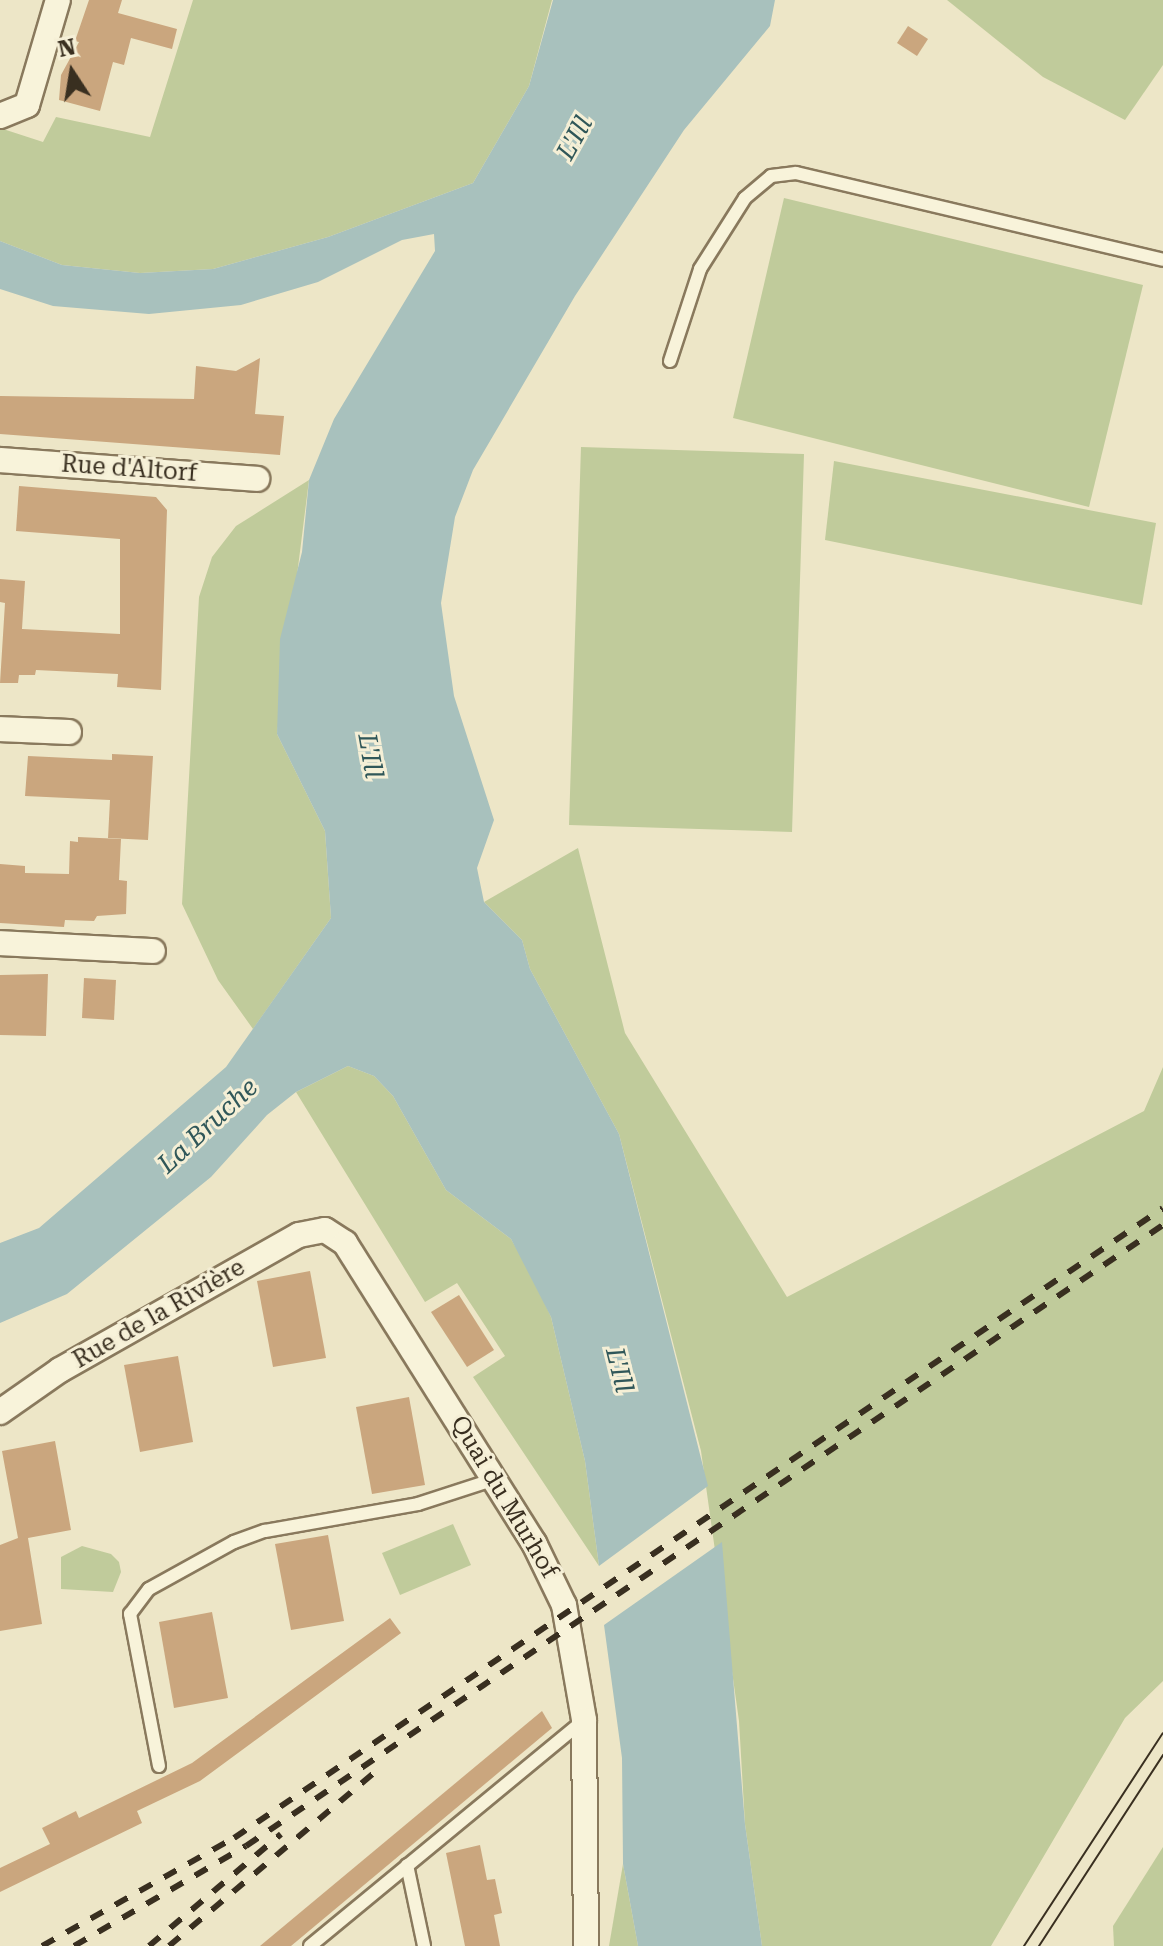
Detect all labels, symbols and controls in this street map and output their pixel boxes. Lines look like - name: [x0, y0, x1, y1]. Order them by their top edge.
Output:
- north arrow: [32, 32, 112, 112]
- text: N: [56, 34, 78, 62]
- water label: L'Ill: [550, 111, 600, 165]
- street label: Rue d'Altorf: [60, 450, 198, 488]
- water label: L'Ill: [351, 731, 389, 781]
- water label: La Bruche: [152, 1072, 264, 1180]
- street label: Rue de la Rivière: [68, 1253, 250, 1375]
- water label: L'Ill: [598, 1344, 640, 1396]
- street label: Quai du Murhof: [444, 1411, 564, 1583]

